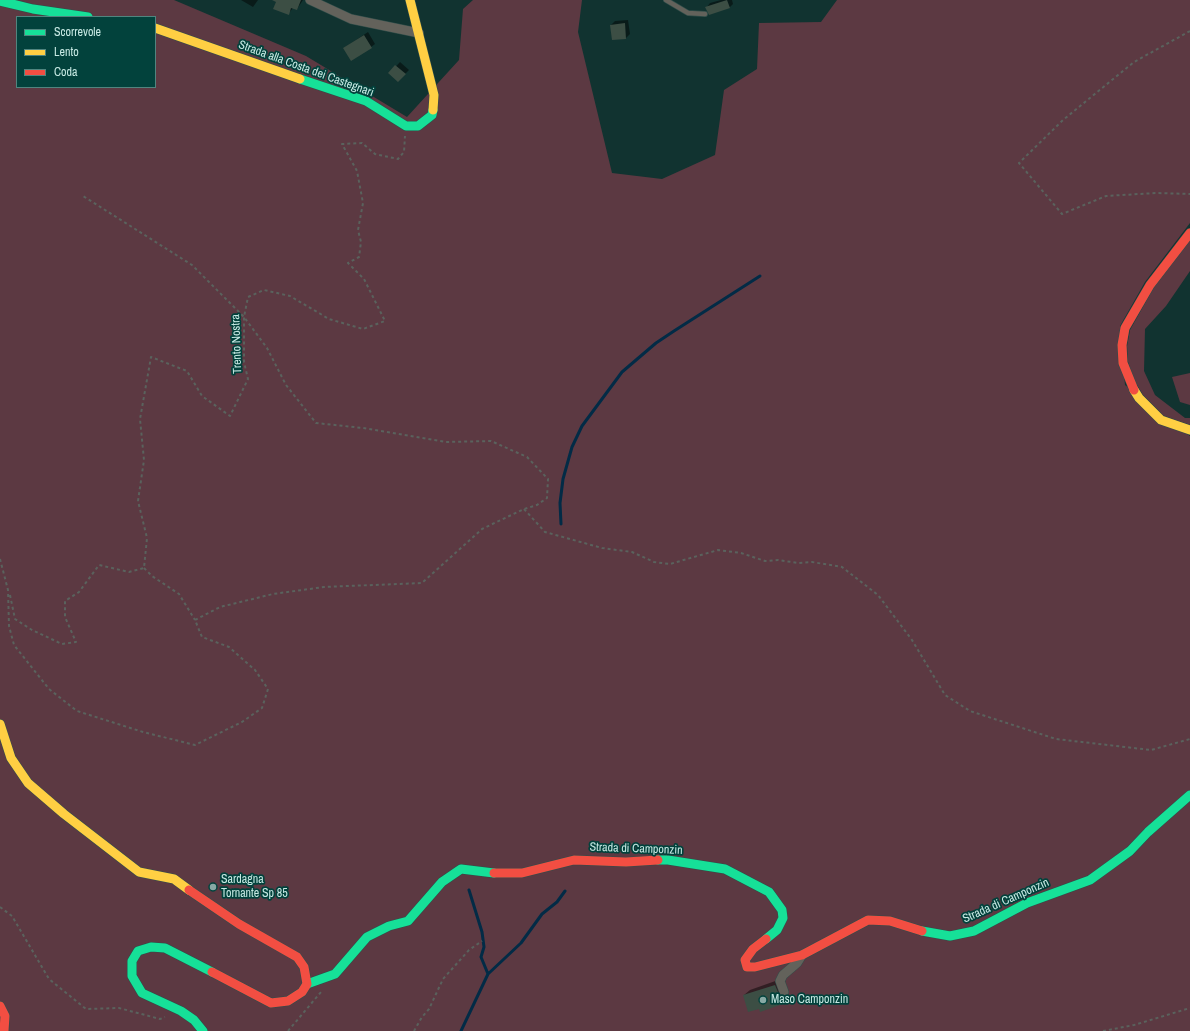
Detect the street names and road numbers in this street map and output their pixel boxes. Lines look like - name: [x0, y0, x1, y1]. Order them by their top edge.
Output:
- street label: Strada alla Costa dei Castegnari: [236, 38, 376, 100]
- street label: Trento Nostra: [229, 314, 245, 374]
- street label: Strada di Camponzin: [589, 840, 683, 858]
- street label: Strada di Camponzin: [961, 876, 1051, 926]

